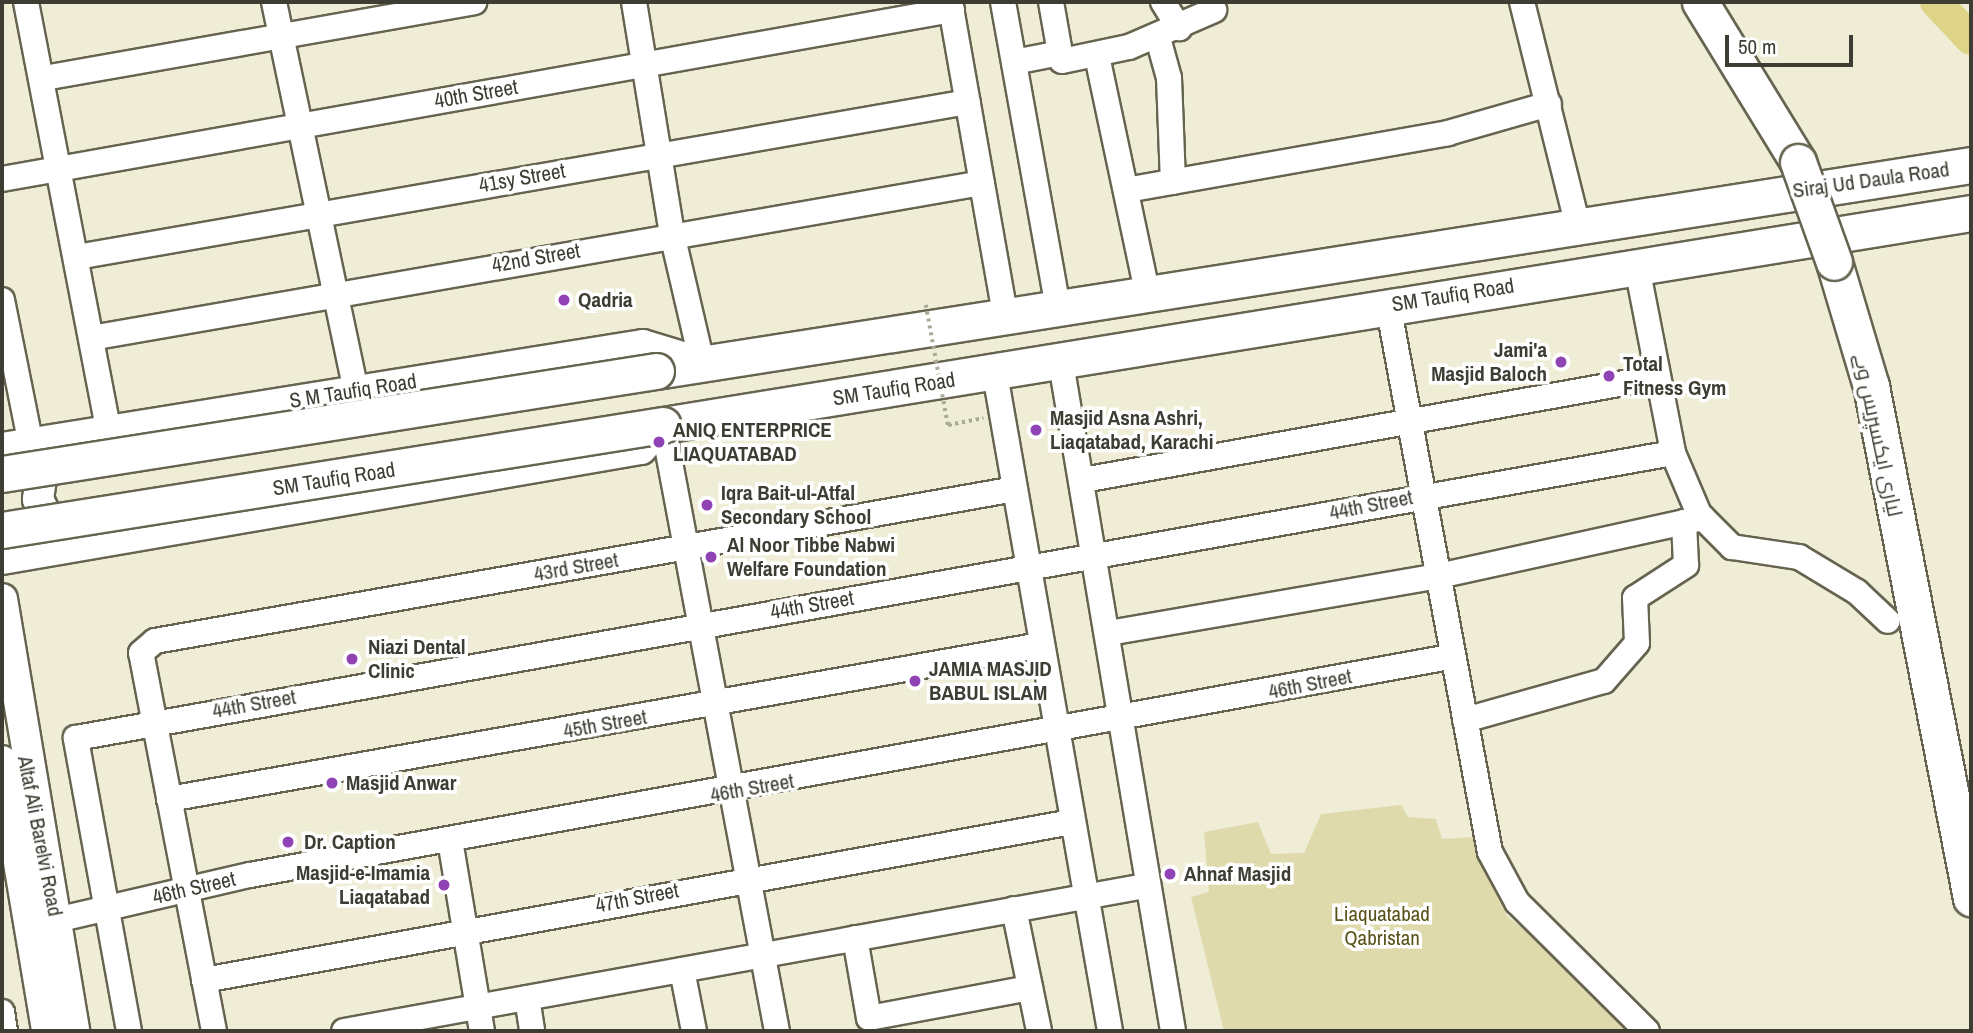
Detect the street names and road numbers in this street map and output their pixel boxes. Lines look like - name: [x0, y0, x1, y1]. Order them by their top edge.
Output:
- street label: 40th Street: [432, 74, 520, 114]
- street label: Siraj Ud Daula Road: [1791, 157, 1951, 203]
- street label: 41sy Street: [477, 158, 567, 198]
- street label: 42nd Street: [490, 238, 582, 278]
- street label: SM Taufiq Road: [1390, 273, 1516, 317]
- street label: لیاری ایکسپریس وے: [1848, 351, 1908, 519]
- street label: SM Taufiq Road: [831, 367, 957, 411]
- street label: S M Taufiq Road: [288, 368, 418, 414]
- street label: SM Taufiq Road: [271, 457, 397, 501]
- street label: 44th Street: [1327, 485, 1415, 525]
- street label: 43rd Street: [532, 547, 620, 587]
- street label: 44th Street: [768, 585, 856, 625]
- street label: 46th Street: [1266, 664, 1354, 704]
- street label: 44th Street: [210, 684, 298, 724]
- street label: 45th Street: [561, 704, 649, 744]
- street label: Altaf Ali Barelvi Road: [12, 753, 68, 919]
- street label: 46th Street: [708, 768, 796, 808]
- street label: 46th Street: [150, 866, 238, 910]
- street label: 47th Street: [593, 878, 681, 918]

